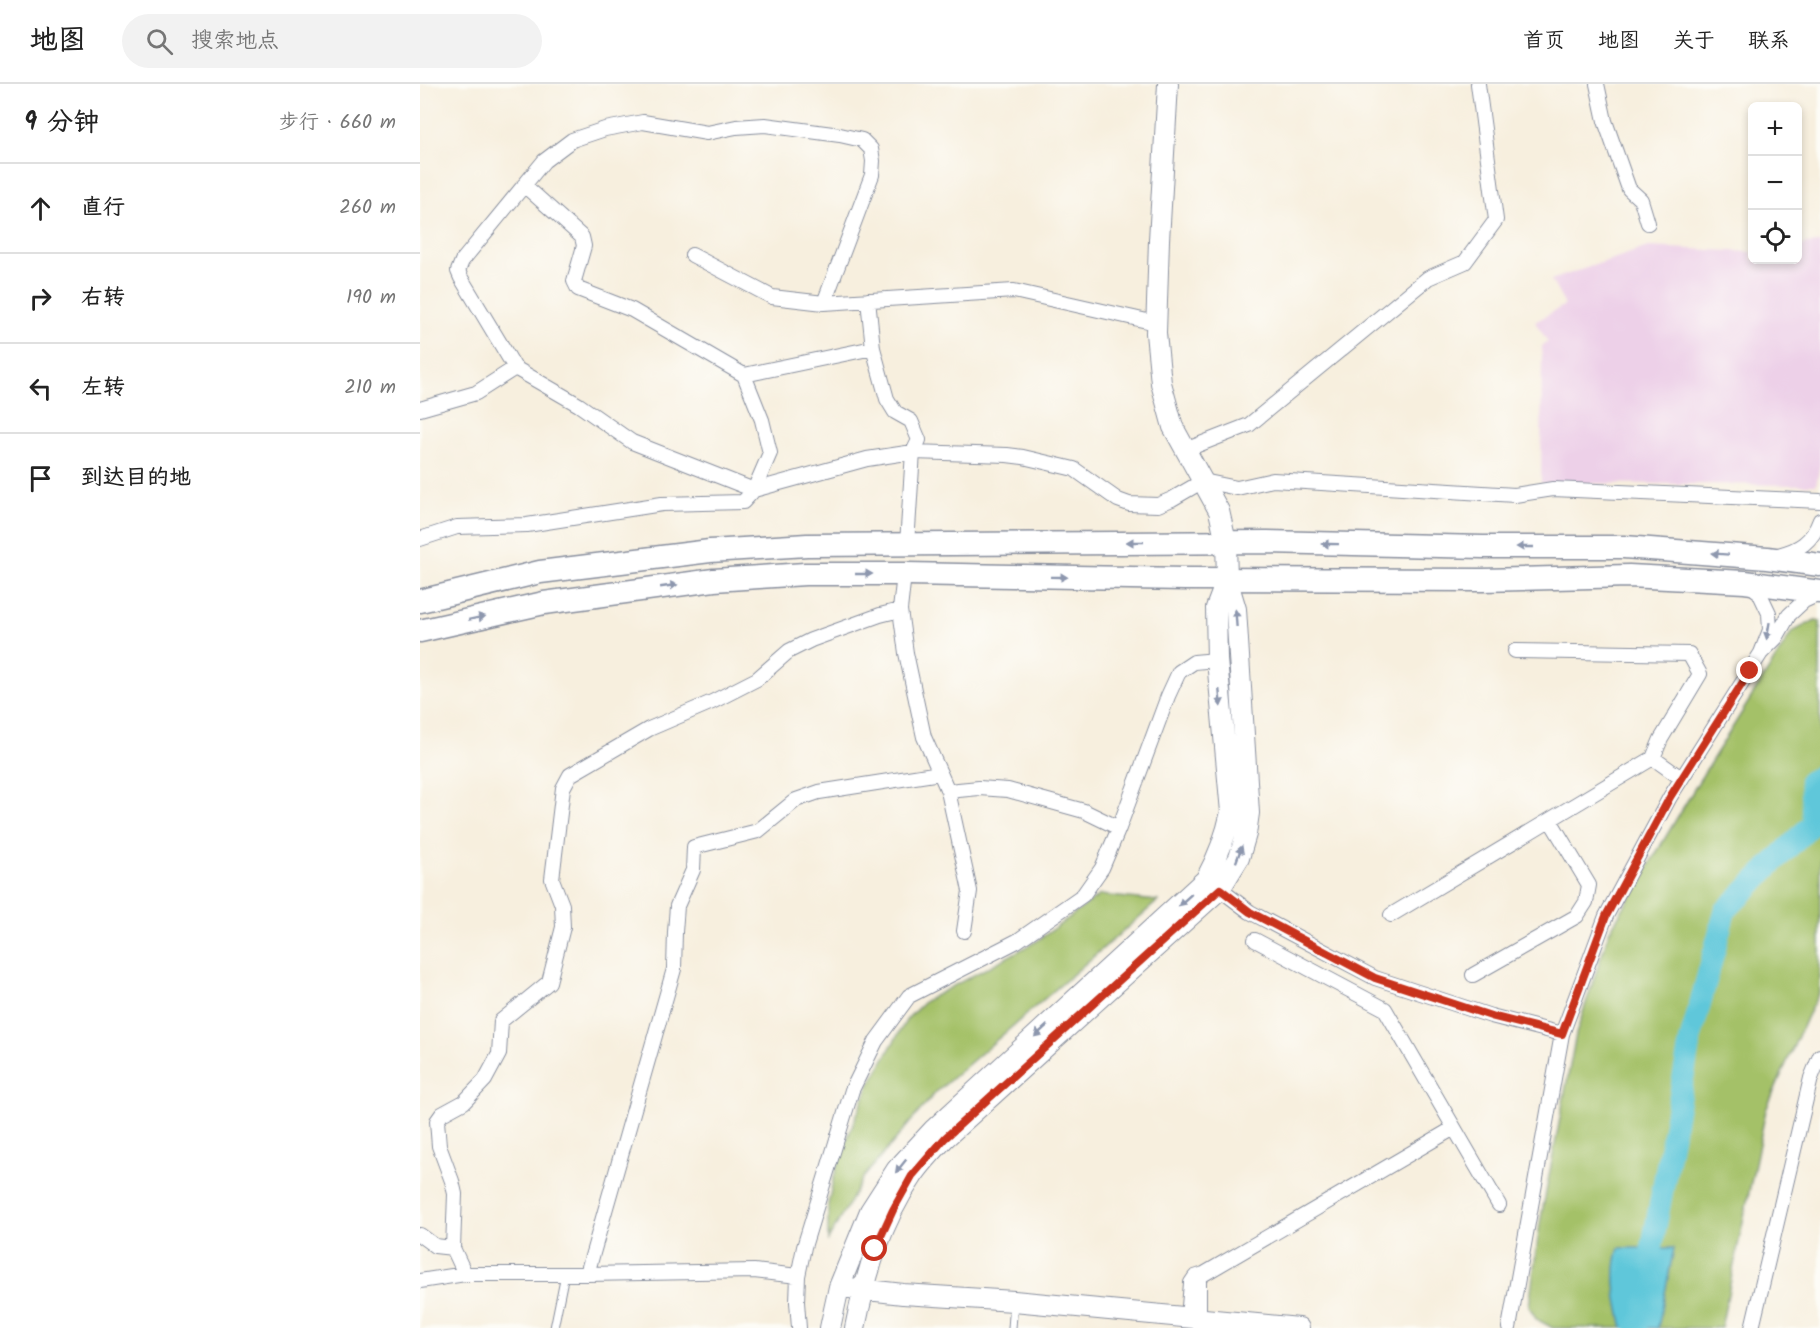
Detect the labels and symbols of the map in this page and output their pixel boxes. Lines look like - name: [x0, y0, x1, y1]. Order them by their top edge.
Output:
- one-way arrow: [1126, 537, 1145, 547]
- one-way arrow: [1321, 539, 1340, 548]
- one-way arrow: [1516, 542, 1535, 552]
- one-way arrow: [1711, 549, 1730, 559]
- one-way arrow: [854, 569, 873, 579]
- one-way arrow: [1049, 572, 1068, 582]
- one-way arrow: [660, 581, 679, 590]
- one-way arrow: [1231, 609, 1241, 628]
- one-way arrow: [468, 613, 487, 622]
- one-way arrow: [1763, 622, 1772, 641]
- route end: [1736, 657, 1762, 683]
- one-way arrow: [1215, 689, 1225, 708]
- one-way arrow: [1235, 844, 1245, 862]
- one-way arrow: [1178, 893, 1193, 906]
- one-way arrow: [1033, 1024, 1048, 1038]
- one-way arrow: [895, 1159, 907, 1174]
- route start: [861, 1235, 887, 1261]

